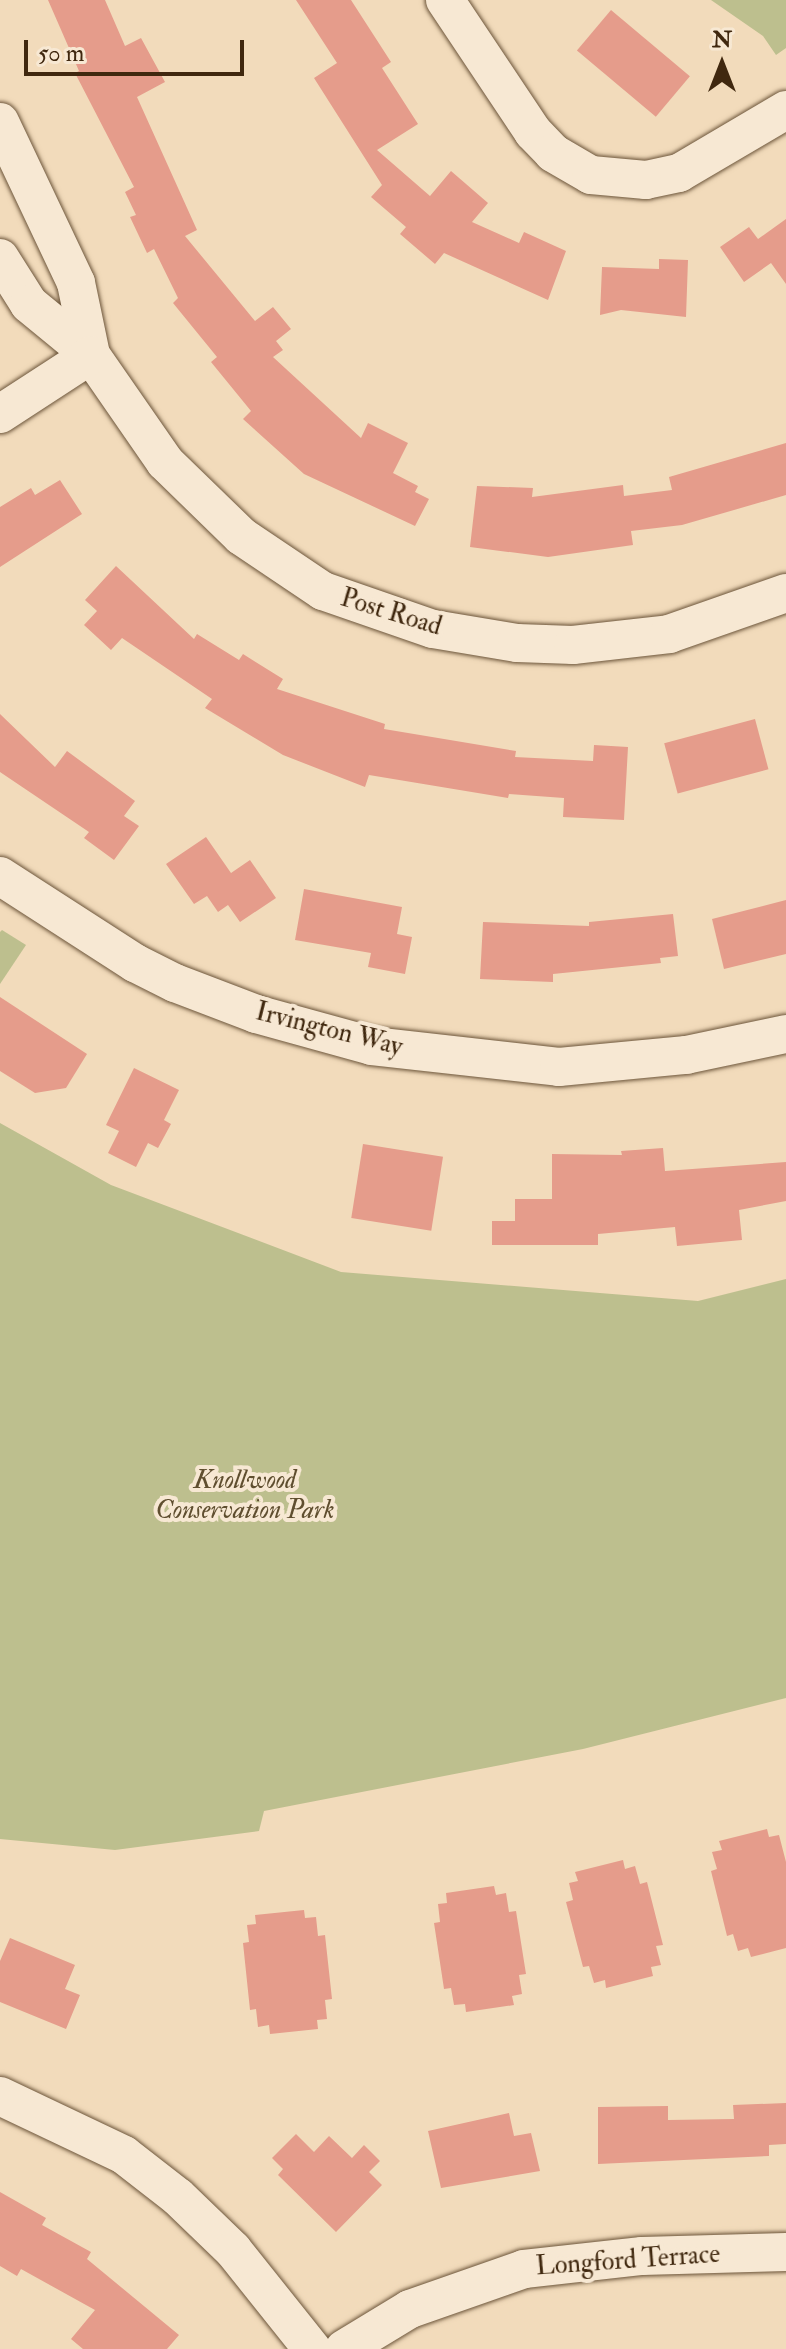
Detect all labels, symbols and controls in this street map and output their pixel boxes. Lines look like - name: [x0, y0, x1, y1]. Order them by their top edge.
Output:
- scale bar: [28, 24, 248, 74]
- north arrow: [682, 24, 762, 104]
- text: N: [712, 26, 732, 54]
- text: 50 m: [38, 38, 84, 69]
- street label: Post Road: [337, 583, 445, 643]
- street label: Irvington Way: [252, 997, 406, 1063]
- park label: Knollwood Conservation Park: [155, 1465, 335, 1526]
- street label: Longford Terrace: [535, 2239, 721, 2283]

